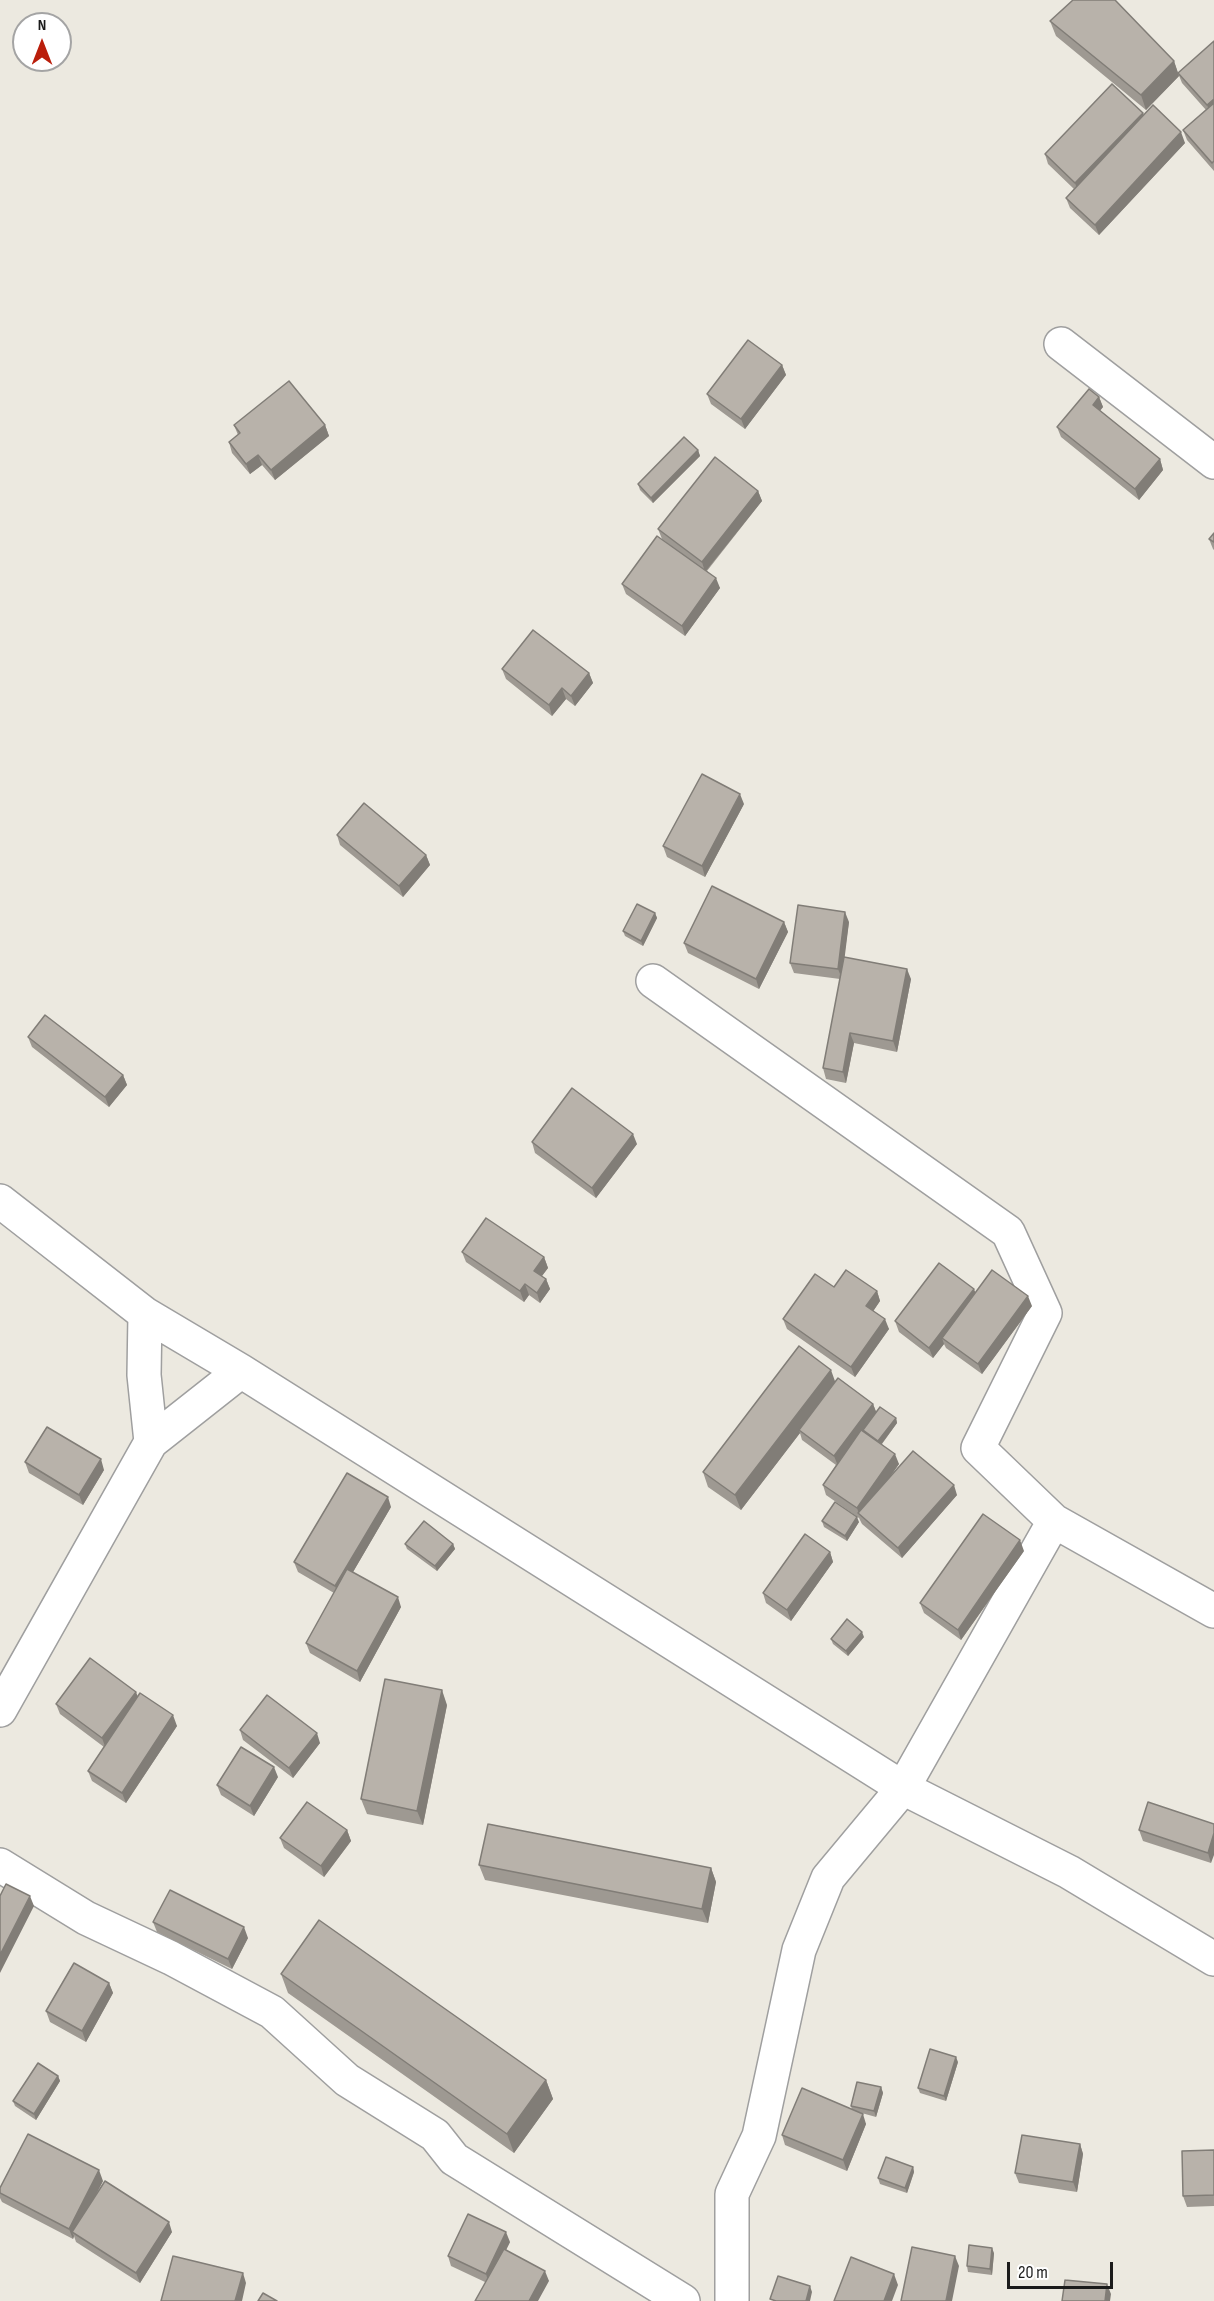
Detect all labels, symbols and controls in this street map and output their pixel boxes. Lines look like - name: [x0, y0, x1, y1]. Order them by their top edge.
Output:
- north arrow: [12, 12, 72, 72]
- text: N: [38, 16, 46, 35]
- scale bar: [1010, 2250, 1116, 2288]
- text: 20 m: [1018, 2262, 1048, 2283]

